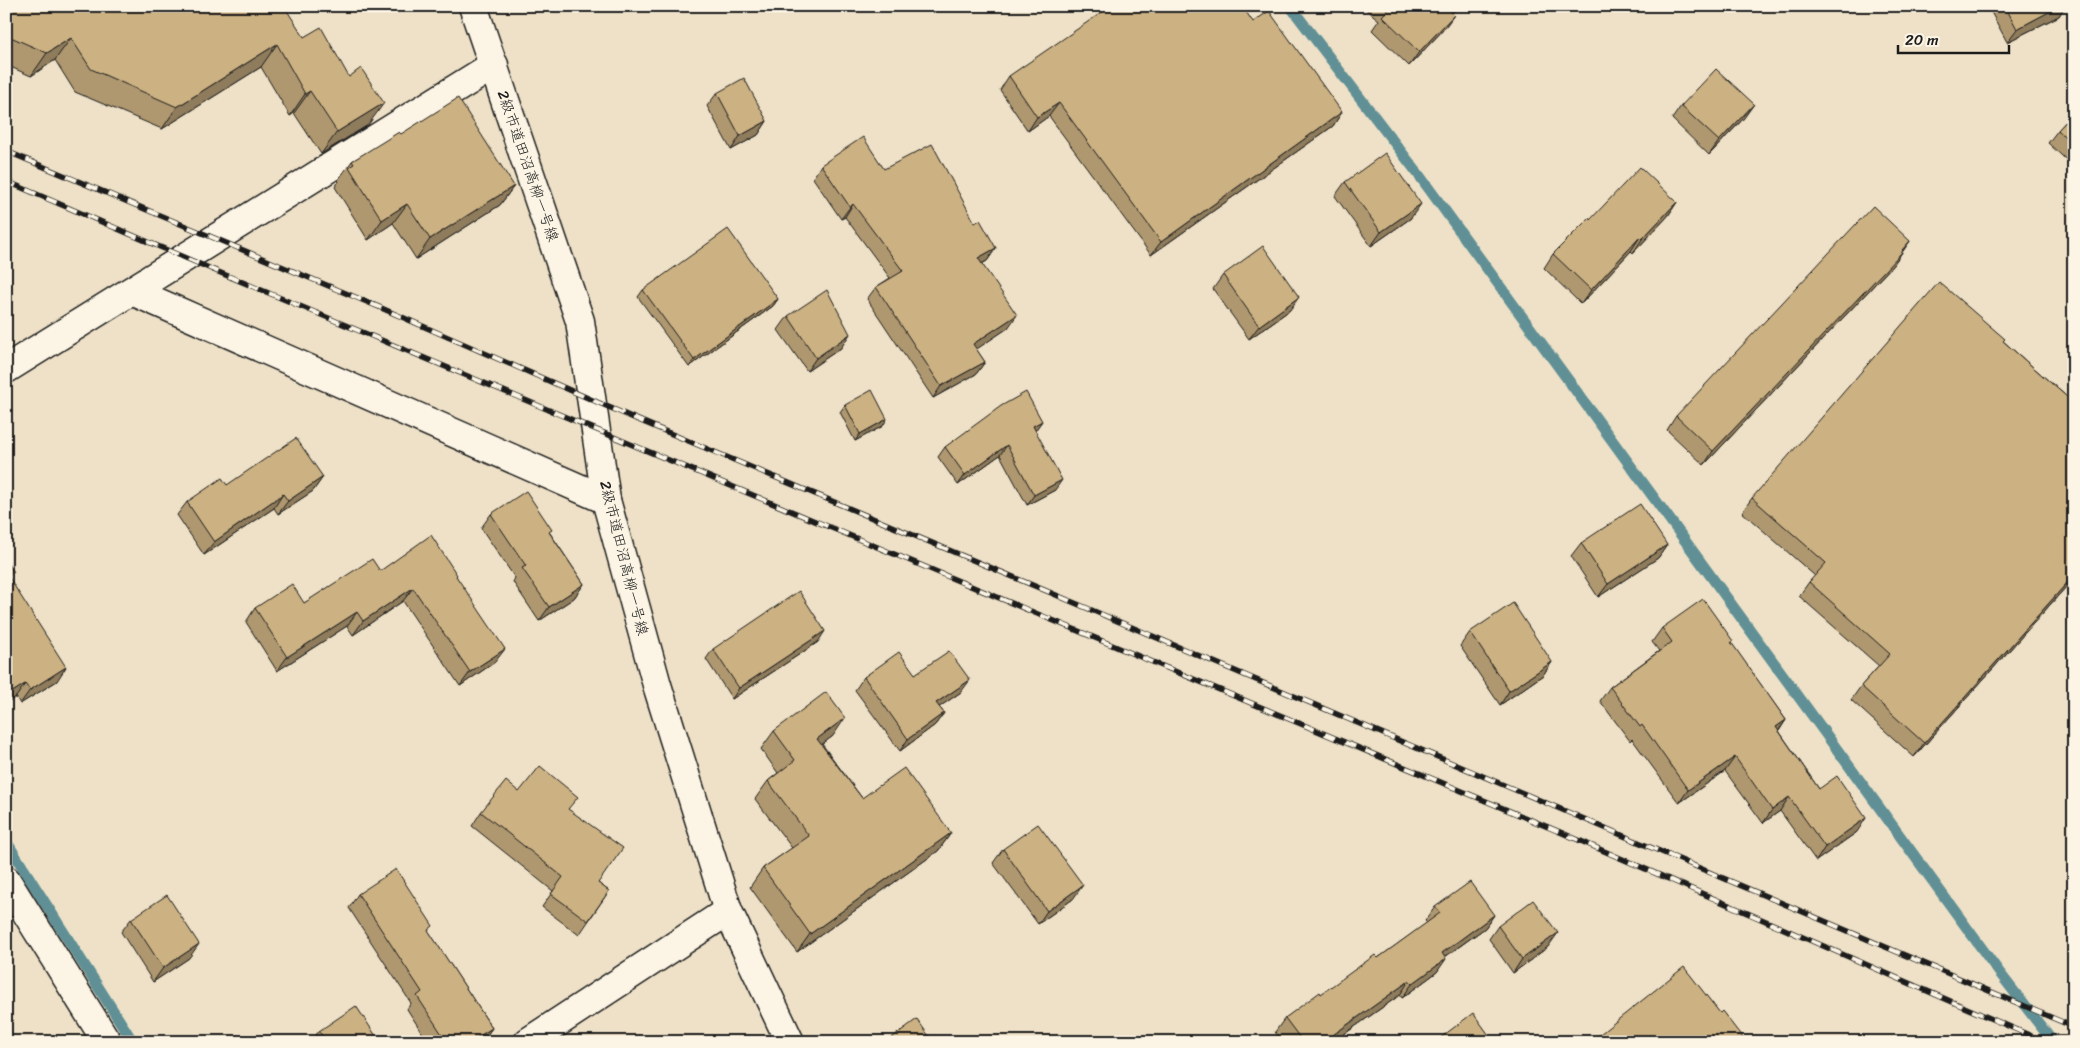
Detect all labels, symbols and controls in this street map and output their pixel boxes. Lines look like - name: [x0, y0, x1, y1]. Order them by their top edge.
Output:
- scale bar: [1898, 22, 2009, 54]
- text: 20 m: [1905, 27, 1939, 53]
- street label: 2級市道田沼高柳一号線: [490, 87, 566, 245]
- street label: 2級市道田沼高柳一号線: [592, 478, 656, 638]

